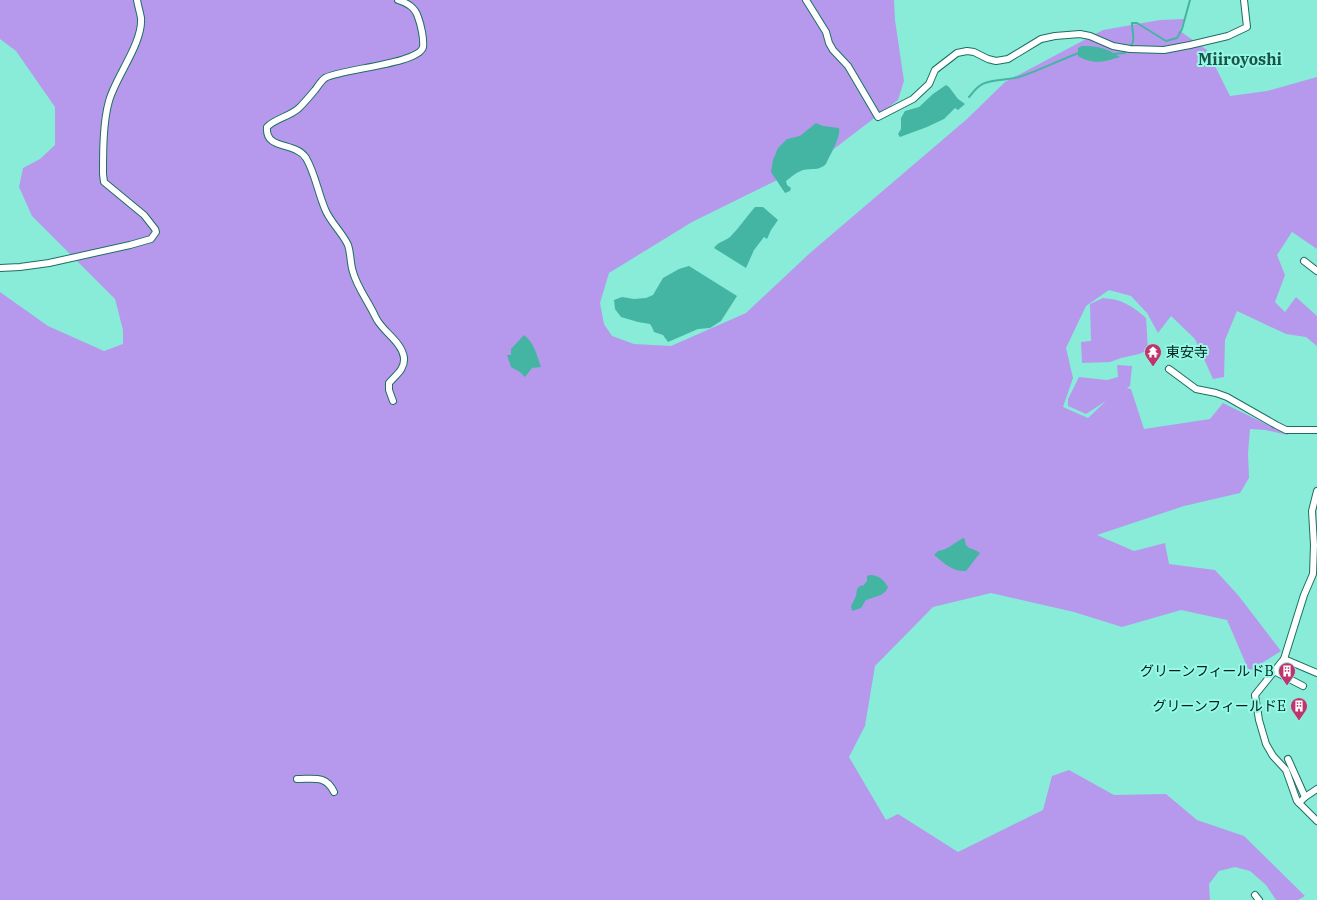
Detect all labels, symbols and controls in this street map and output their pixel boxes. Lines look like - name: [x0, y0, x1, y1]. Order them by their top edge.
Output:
- district label: Miiroyoshi: [1198, 49, 1282, 69]
- temple icon: 東安寺: [1143, 342, 1163, 367]
- place label: 東安寺: [1166, 343, 1208, 361]
- building icon: グリーンフィールドB: [1277, 661, 1297, 686]
- place label: グリーンフィールドB: [1140, 662, 1274, 680]
- building icon: グリーンフィールドE: [1289, 696, 1309, 721]
- place label: グリーンフィールドE: [1152, 697, 1286, 715]

